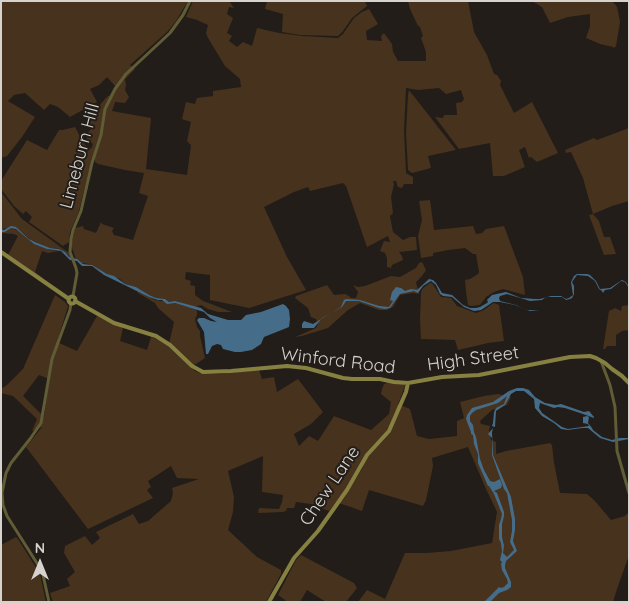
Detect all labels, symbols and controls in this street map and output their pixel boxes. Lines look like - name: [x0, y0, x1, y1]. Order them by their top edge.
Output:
- street label: Limeburn Hill: [56, 101, 104, 211]
- street label: High Street: [426, 342, 520, 376]
- street label: Winford Road: [279, 343, 397, 379]
- street label: Chew Lane: [295, 442, 365, 530]
- north arrow: [15, 538, 65, 588]
- text: N: [35, 539, 45, 557]

